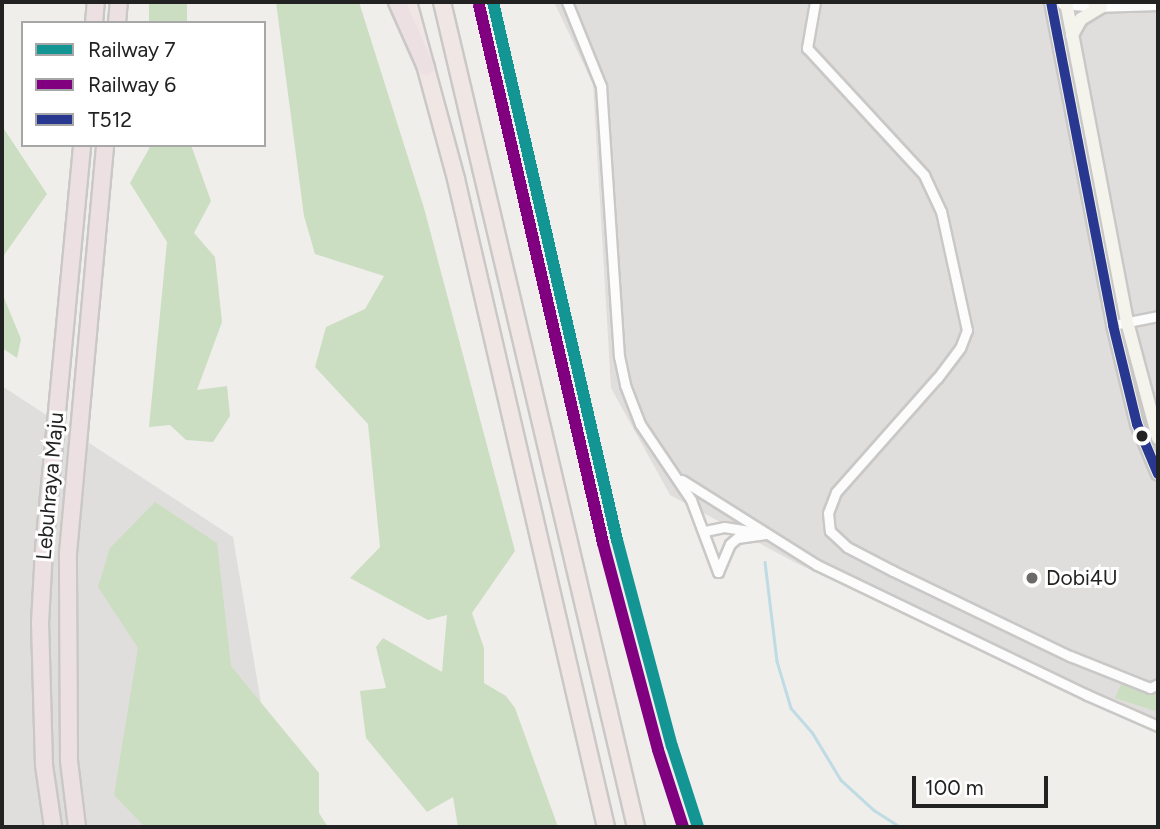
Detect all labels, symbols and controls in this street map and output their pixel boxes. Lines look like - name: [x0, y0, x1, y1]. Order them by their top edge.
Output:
- legend: [21, 21, 266, 147]
- text: Railway 7: [88, 37, 176, 62]
- text: Railway 6: [88, 72, 176, 97]
- text: T512: [88, 107, 132, 132]
- street label: Lebuhraya Maju: [31, 411, 69, 561]
- unlabelled marker: [1135, 429, 1149, 443]
- place label: Dobi4U: [1046, 565, 1118, 591]
- marker: Dobi4U: [1024, 570, 1040, 586]
- scale bar: [915, 762, 1052, 806]
- text: 100 m: [925, 775, 984, 800]

